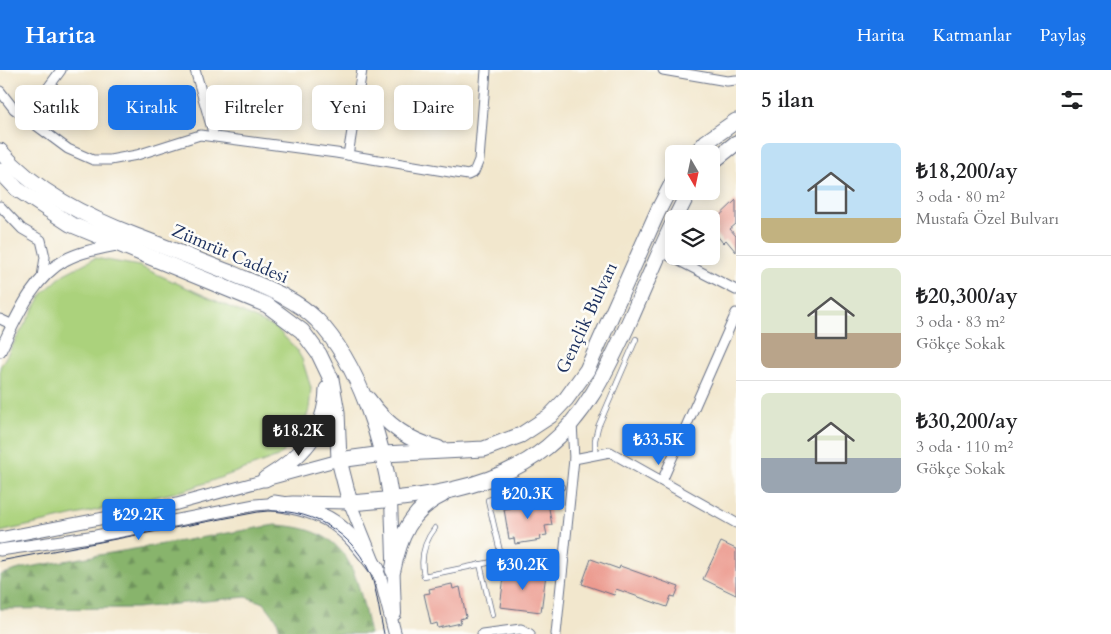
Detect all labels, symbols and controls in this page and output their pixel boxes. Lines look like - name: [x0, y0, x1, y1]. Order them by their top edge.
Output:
- text: Harita: [25, 19, 96, 52]
- text: Harita: [857, 23, 905, 48]
- text: Katmanlar: [933, 23, 1012, 48]
- text: Paylaş: [1040, 23, 1086, 48]
- chip: Satılık: [15, 85, 98, 130]
- chip: Kiralık: [108, 85, 196, 130]
- chip: Filtreler: [206, 85, 302, 130]
- chip: Yeni: [312, 85, 384, 130]
- chip: Daire: [394, 85, 473, 130]
- text: 5 ilan: [761, 86, 814, 115]
- icon: filters: [1058, 86, 1086, 114]
- north arrow: [665, 145, 720, 200]
- map controls: [665, 145, 720, 265]
- text: ₺18,200/ay: [916, 157, 1018, 186]
- icon: home: [801, 163, 861, 223]
- text: 3 oda · 80 m²: [916, 186, 1005, 208]
- text: Mustafa Özel Bulvarı: [916, 208, 1059, 230]
- button: layers: [665, 210, 720, 265]
- street label: Zümrüt Caddesi: [168, 218, 292, 290]
- street label: Gençlik Bulvarı: [550, 258, 624, 378]
- text: ₺20,300/ay: [916, 282, 1018, 311]
- icon: home: [801, 288, 861, 348]
- text: 3 oda · 83 m²: [916, 311, 1005, 333]
- text: Gökçe Sokak: [916, 333, 1005, 355]
- text: ₺30,200/ay: [916, 407, 1018, 436]
- icon: home: [801, 413, 861, 473]
- pin: ₺18.2K: [258, 414, 340, 457]
- text: ₺18.2K: [273, 420, 325, 442]
- pin: ₺33.5K: [618, 424, 700, 466]
- text: ₺33.5K: [633, 429, 685, 451]
- text: 3 oda · 110 m²: [916, 436, 1013, 458]
- text: Gökçe Sokak: [916, 458, 1005, 480]
- pin: ₺20.3K: [487, 478, 569, 520]
- text: ₺20.3K: [502, 483, 554, 505]
- pin: ₺29.2K: [98, 498, 180, 541]
- text: ₺29.2K: [113, 504, 165, 526]
- pin: ₺30.2K: [482, 548, 564, 591]
- text: ₺30.2K: [497, 554, 549, 576]

